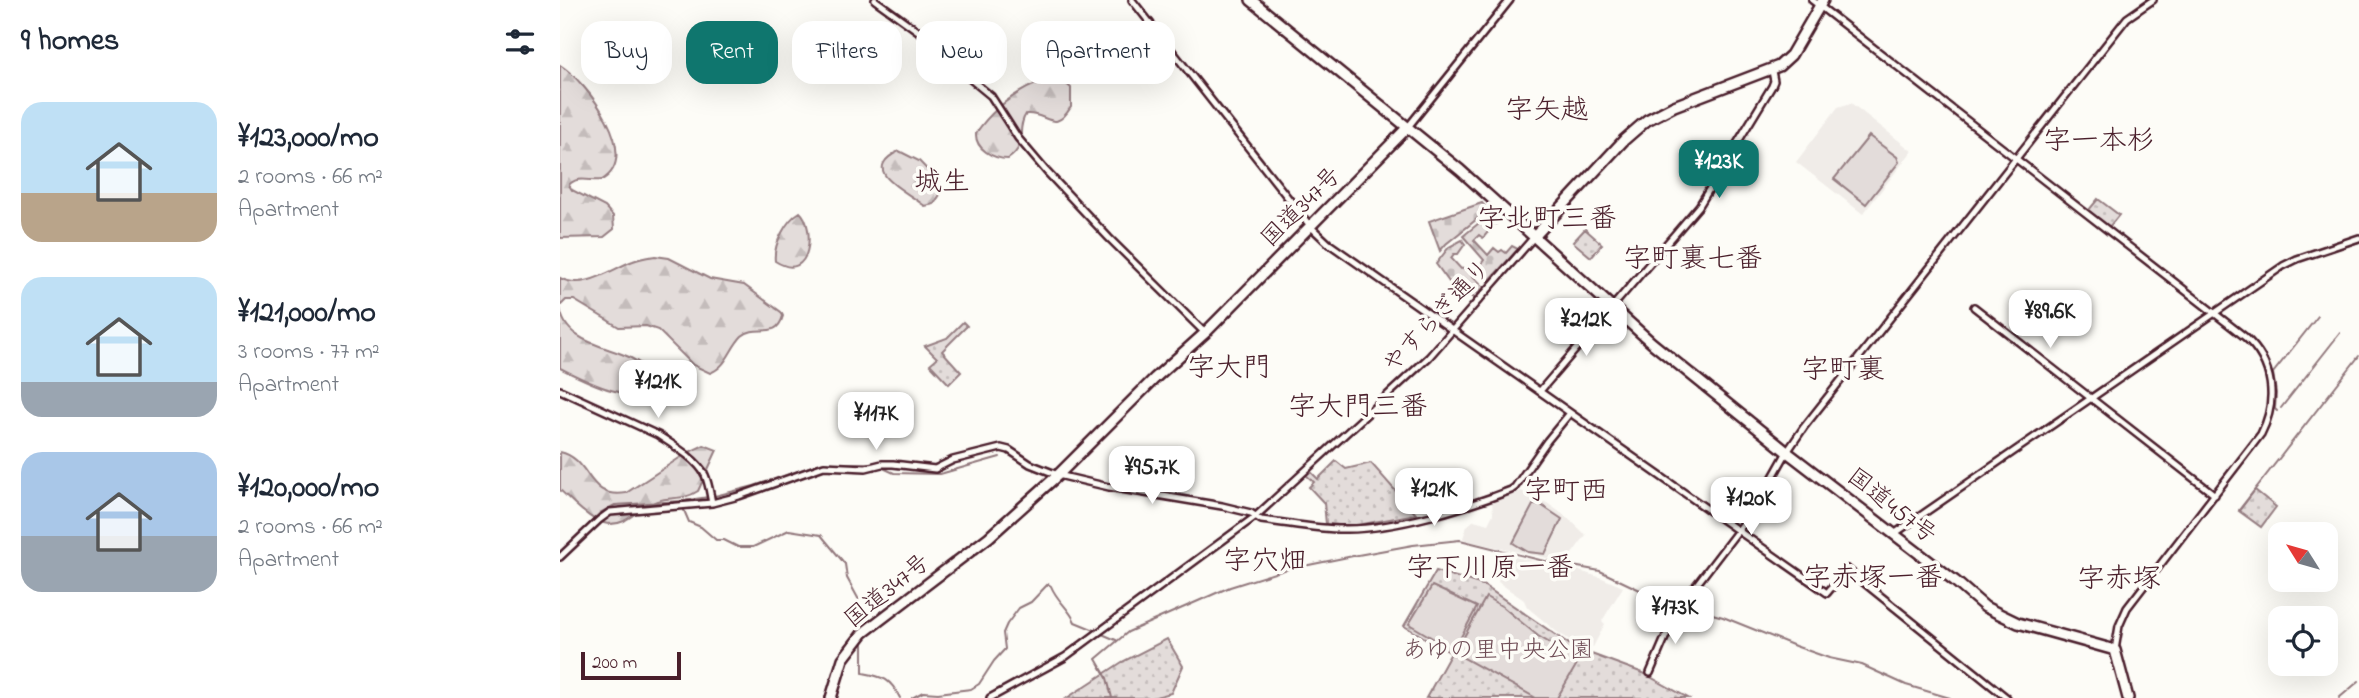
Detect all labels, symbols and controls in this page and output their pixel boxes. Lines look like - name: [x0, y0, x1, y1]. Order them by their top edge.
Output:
- text: 9 homes: [21, 20, 119, 64]
- chip: Buy: [581, 21, 672, 84]
- chip: Rent: [686, 21, 778, 84]
- chip: Filters: [792, 21, 902, 84]
- chip: New: [916, 21, 1007, 84]
- chip: Apartment: [1021, 21, 1175, 84]
- icon: filters: [501, 23, 539, 61]
- district label: 字矢越: [1505, 91, 1589, 132]
- text: ¥123,000/mo: [238, 117, 379, 161]
- district label: 字一本杉: [2043, 122, 2155, 163]
- icon: home: [77, 130, 161, 214]
- pin: ¥123K: [1670, 140, 1768, 200]
- text: ¥123K: [1695, 146, 1743, 179]
- street label: 国道347号: [1254, 160, 1350, 256]
- text: 2 rooms · 66 m²: [238, 161, 383, 194]
- district label: 城生: [914, 163, 970, 204]
- text: Apartment: [238, 194, 339, 227]
- district label: 字北町三番: [1477, 200, 1617, 241]
- district label: 字町裏七番: [1623, 240, 1763, 281]
- street label: やすらぎ通り: [1376, 252, 1500, 382]
- pin: ¥89.6K: [1993, 290, 2107, 350]
- text: ¥121,000/mo: [238, 292, 376, 336]
- text: ¥89.6K: [2025, 296, 2075, 329]
- pin: ¥212K: [1537, 298, 1635, 358]
- text: ¥212K: [1561, 304, 1611, 337]
- icon: home: [77, 305, 161, 389]
- text: 3 rooms · 77 m²: [238, 336, 380, 369]
- district label: 字大門: [1187, 349, 1271, 390]
- district label: 字町裏: [1801, 351, 1885, 392]
- pin: ¥121K: [609, 360, 707, 420]
- text: ¥121K: [635, 366, 681, 399]
- text: Apartment: [238, 369, 339, 402]
- district label: 字大門三番: [1288, 388, 1428, 429]
- pin: ¥117K: [827, 392, 925, 452]
- text: ¥117K: [854, 398, 898, 431]
- pin: ¥95.7K: [1095, 447, 1209, 506]
- text: ¥95.7K: [1125, 452, 1179, 485]
- street label: 国道457号: [1839, 461, 1943, 553]
- text: ¥120,000/mo: [238, 467, 379, 511]
- pin: ¥121K: [1385, 468, 1483, 528]
- district label: 字町西: [1524, 472, 1608, 513]
- text: ¥121K: [1411, 474, 1457, 507]
- pin: ¥120K: [1702, 477, 1800, 537]
- icon: home: [77, 480, 161, 564]
- text: ¥120K: [1727, 483, 1775, 516]
- text: 2 rooms · 66 m²: [238, 511, 383, 544]
- north arrow: [2268, 522, 2338, 592]
- map controls: [2268, 522, 2338, 676]
- district label: 字穴畑: [1223, 542, 1307, 583]
- text: Apartment: [238, 544, 339, 577]
- street label: 国道347号: [837, 546, 939, 638]
- district label: 字下川原一番: [1406, 549, 1574, 590]
- district label: 字赤塚一番: [1803, 559, 1943, 600]
- district label: 字赤塚: [2077, 560, 2161, 601]
- pin: ¥173K: [1626, 586, 1724, 646]
- text: ¥173K: [1652, 592, 1698, 625]
- button: locate: [2268, 606, 2338, 676]
- park label: あゆの里中央公園: [1402, 634, 1594, 669]
- scale bar: [581, 649, 681, 681]
- text: 200 m: [592, 650, 637, 677]

